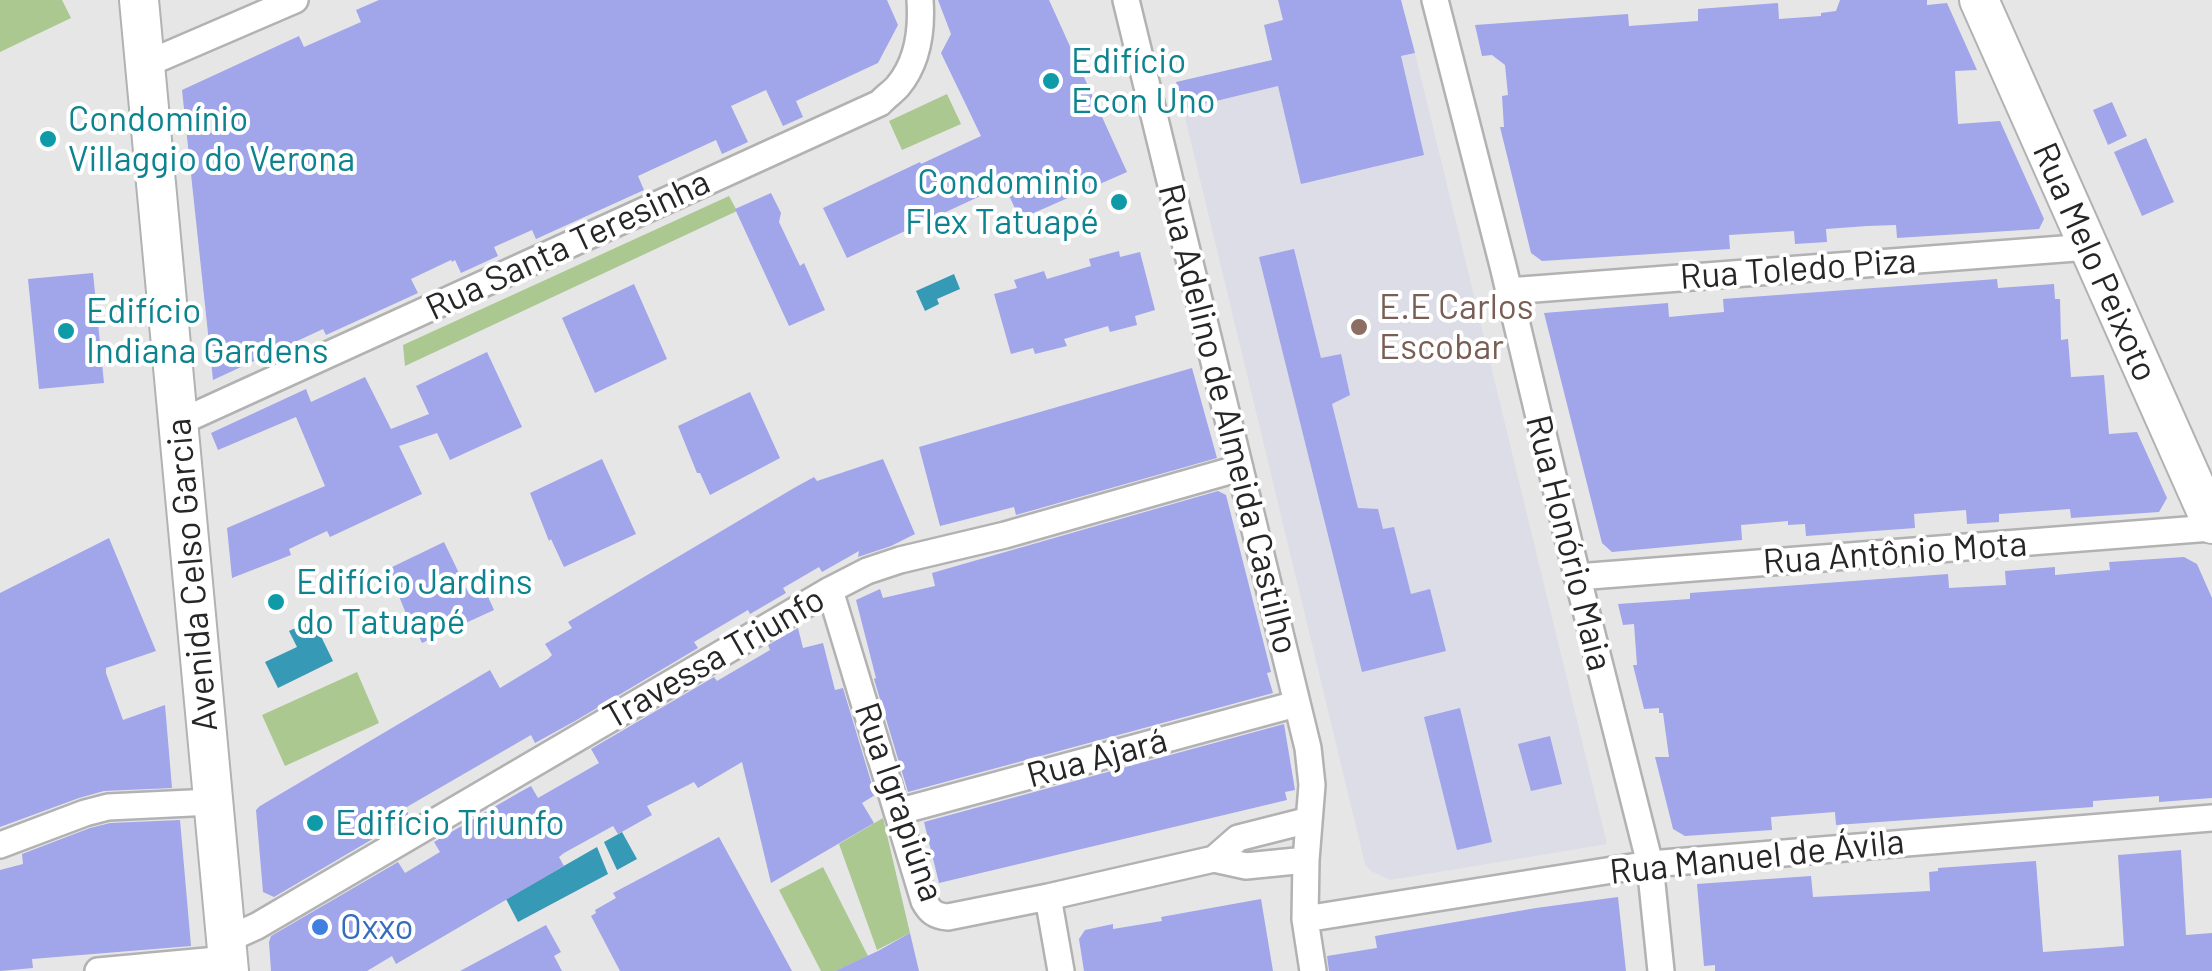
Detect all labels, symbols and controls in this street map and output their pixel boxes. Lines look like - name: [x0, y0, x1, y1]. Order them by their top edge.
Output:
- place label: Edifício Econ Uno: [1071, 40, 1216, 122]
- marker: Edifício Econ Uno: [1040, 70, 1062, 92]
- place label: Condomínio Villaggio do Verona: [68, 98, 355, 180]
- marker: Condomínio Villaggio do Verona: [37, 128, 59, 150]
- street label: Rua Melo Peixoto: [2024, 136, 2166, 388]
- street label: Rua Santa Teresinha: [419, 161, 717, 329]
- place label: Condominio Flex Tatuapé: [905, 161, 1099, 243]
- street label: Rua Adelino de Almeida Castilho: [1149, 180, 1307, 658]
- marker: Condominio Flex Tatuapé: [1108, 191, 1130, 213]
- street label: Rua Toledo Piza: [1679, 240, 1917, 298]
- place label: E.E Carlos Escobar: [1379, 286, 1534, 368]
- place label: Edifício Indiana Gardens: [86, 290, 328, 372]
- marker: E.E Carlos Escobar: [1348, 316, 1370, 338]
- marker: Edifício Indiana Gardens: [55, 320, 77, 342]
- street label: Rua Honório Maia: [1517, 411, 1621, 675]
- street label: Avenida Celso Garcia: [157, 417, 227, 733]
- street label: Rua Antônio Mota: [1762, 523, 2028, 583]
- place label: Edifício Jardins do Tatuapé: [296, 561, 533, 643]
- street label: Travessa Triunfo: [596, 578, 832, 738]
- marker: Edifício Jardins do Tatuapé: [265, 591, 287, 613]
- street label: Rua Igrapiúna: [845, 697, 953, 907]
- street label: Rua Ajará: [1022, 719, 1172, 797]
- place label: Edifício Triunfo: [335, 802, 565, 844]
- marker: Edifício Triunfo: [304, 812, 326, 834]
- street label: Rua Manuel de Ávila: [1608, 821, 1906, 893]
- place label: Oxxo: [340, 906, 413, 948]
- marker: Oxxo: [309, 916, 331, 938]

